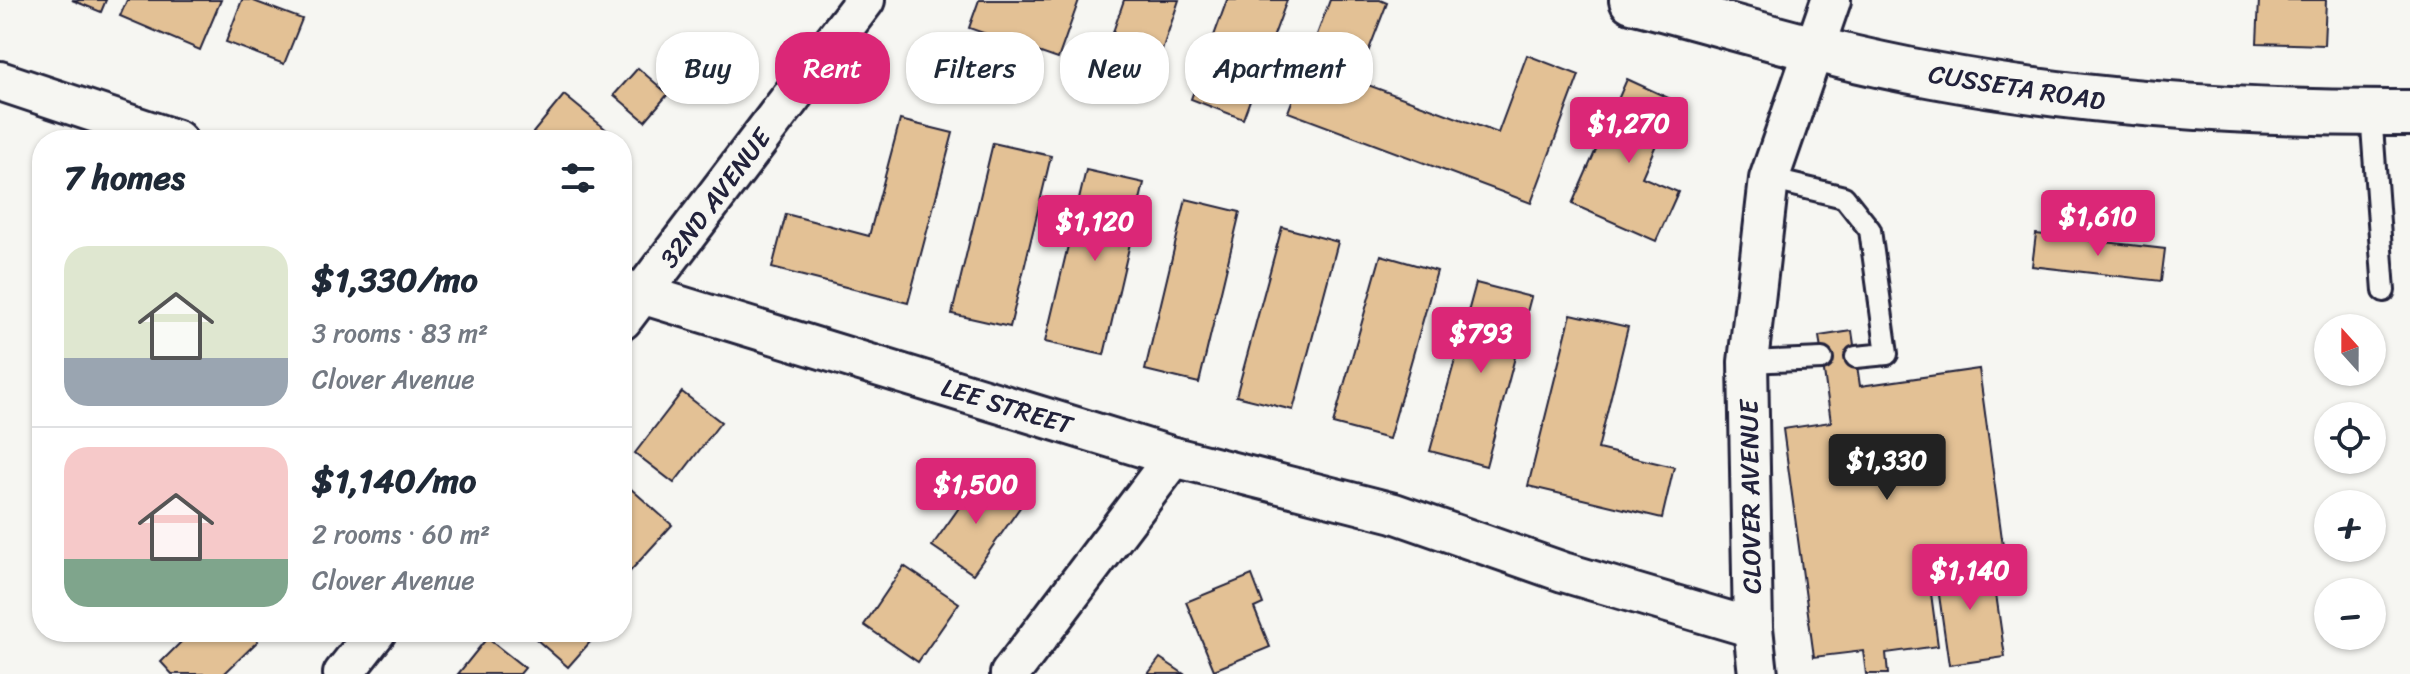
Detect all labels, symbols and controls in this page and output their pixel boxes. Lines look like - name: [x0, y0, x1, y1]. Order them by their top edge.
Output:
- chip: Buy: [656, 32, 759, 104]
- chip: Rent: [775, 32, 890, 104]
- chip: Filters: [906, 32, 1044, 104]
- chip: New: [1060, 32, 1169, 104]
- chip: Apartment: [1185, 32, 1373, 104]
- street label: CUSSETA ROAD: [1925, 50, 2109, 124]
- pin: $1,270: [1564, 97, 1694, 165]
- text: $1,270: [1588, 100, 1670, 146]
- street label: 32ND AVENUE: [647, 117, 784, 278]
- text: 7 homes: [64, 148, 185, 208]
- icon: filters: [556, 156, 600, 200]
- pin: $1,610: [2033, 190, 2163, 258]
- text: $1,610: [2059, 193, 2137, 239]
- pin: $1,120: [1030, 195, 1160, 263]
- text: $1,120: [1056, 198, 1134, 244]
- text: $1,330/mo: [312, 250, 478, 310]
- icon: home: [128, 278, 224, 374]
- pin: $793: [1434, 307, 1528, 375]
- text: 3 rooms · 83 m²: [312, 310, 488, 356]
- text: $793: [1450, 310, 1512, 356]
- north arrow: [2314, 314, 2386, 386]
- map controls: [2314, 314, 2386, 650]
- text: Clover Avenue: [312, 356, 475, 402]
- street label: LEE STREET: [936, 364, 1081, 448]
- street label: CLOVER AVENUE: [1725, 398, 1775, 594]
- button: locate: [2314, 402, 2386, 474]
- pin: $1,330: [1822, 434, 1952, 502]
- text: $1,330: [1847, 437, 1927, 483]
- text: $1,140/mo: [312, 451, 476, 511]
- pin: $1,500: [911, 458, 1041, 526]
- text: $1,500: [934, 461, 1018, 507]
- icon: home: [128, 479, 224, 575]
- button: +: [2314, 490, 2386, 562]
- text: 2 rooms · 60 m²: [312, 511, 490, 557]
- pin: $1,140: [1905, 544, 2035, 612]
- text: $1,140: [1930, 547, 2010, 593]
- text: Clover Avenue: [312, 557, 475, 603]
- button: −: [2314, 578, 2386, 650]

